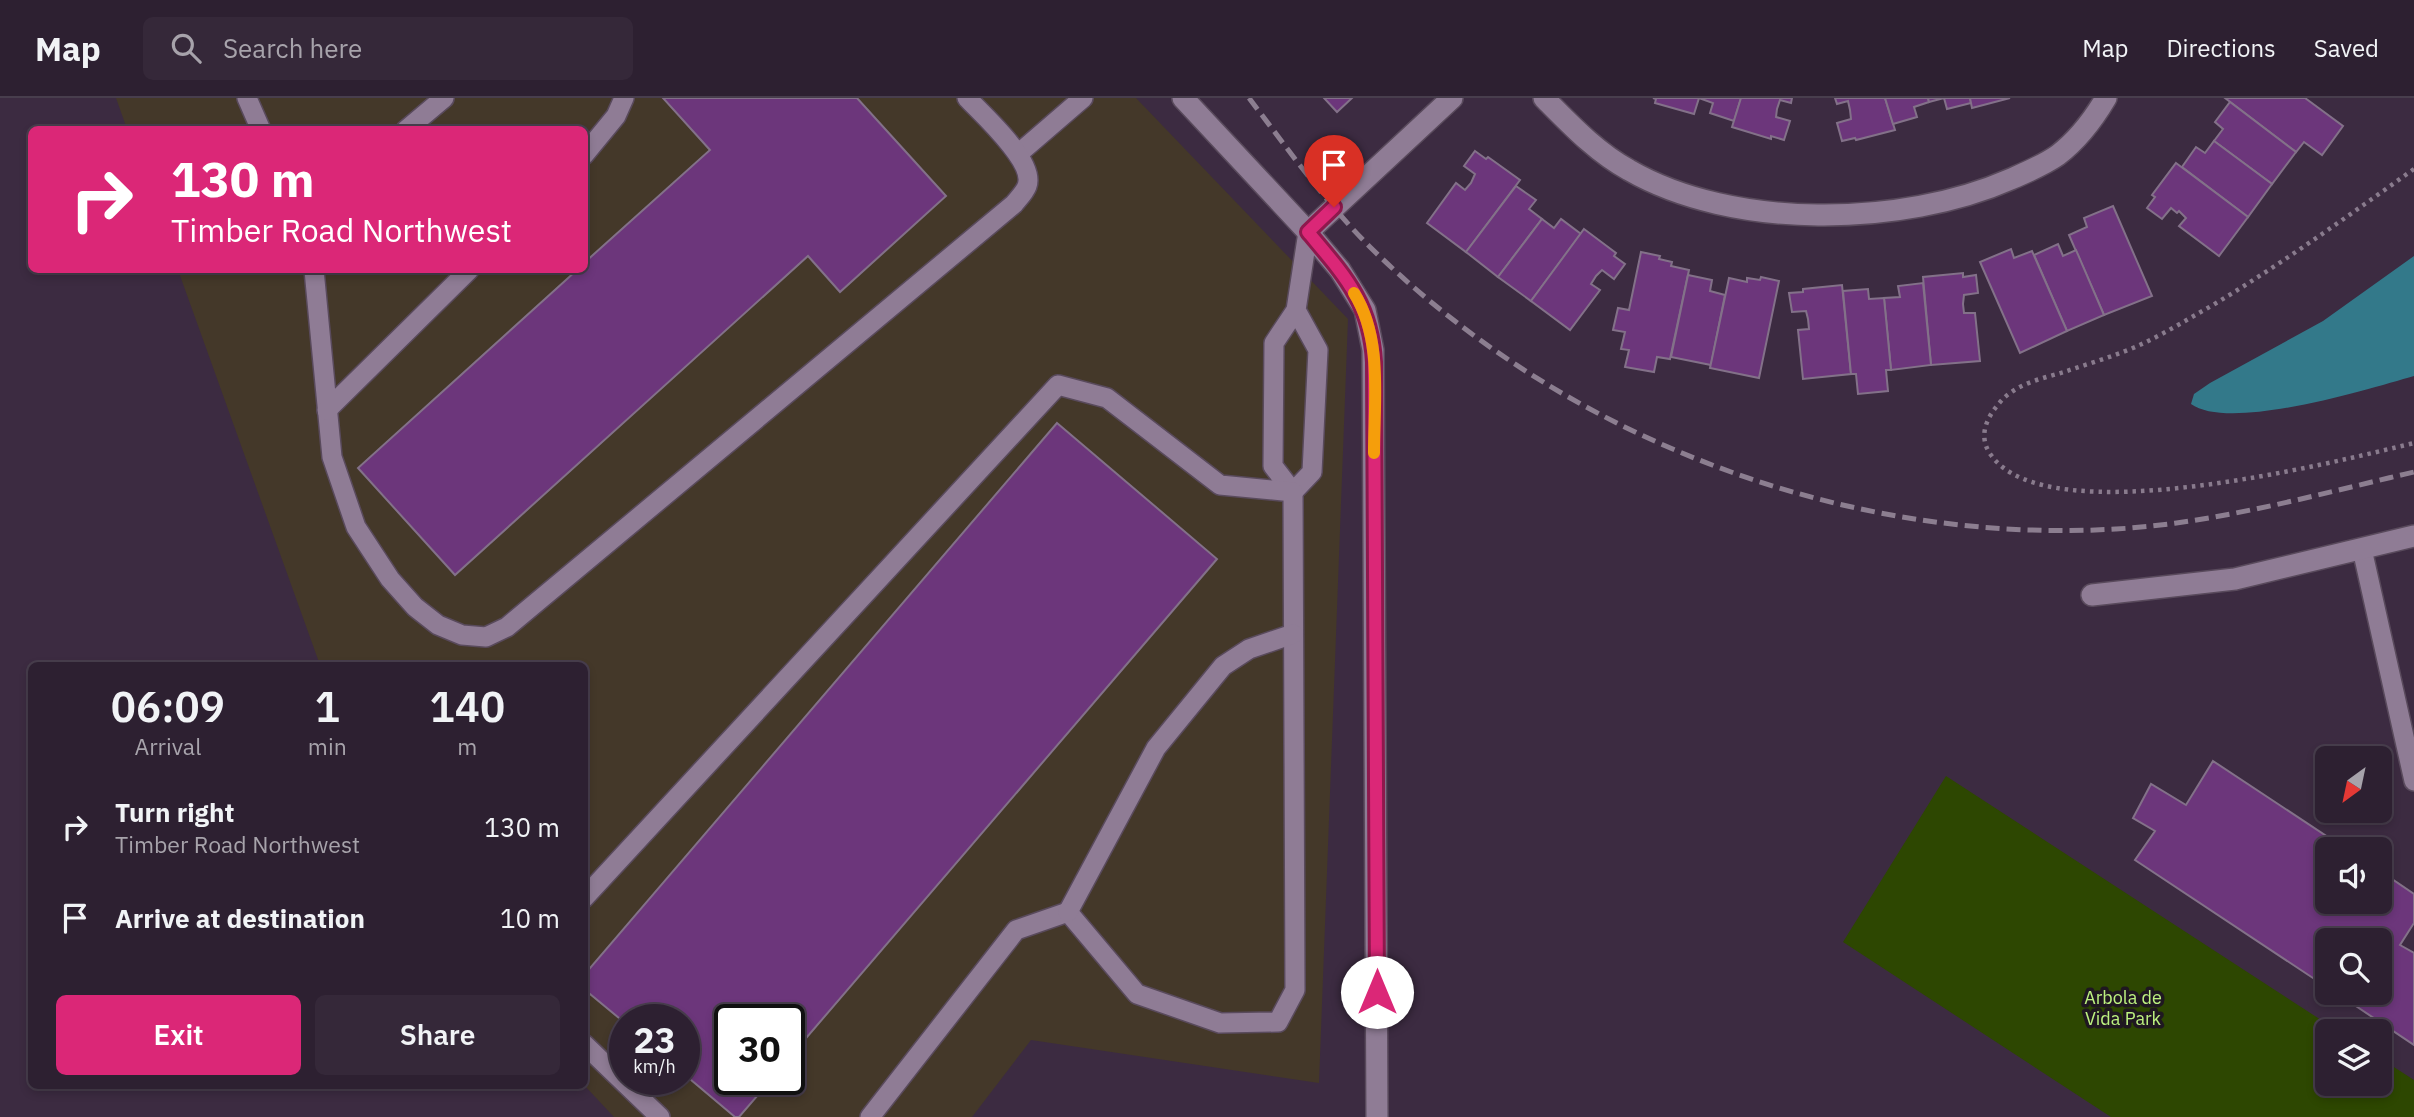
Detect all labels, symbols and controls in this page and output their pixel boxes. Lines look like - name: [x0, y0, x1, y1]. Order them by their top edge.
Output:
- search box: [143, 17, 633, 80]
- text: Map: [35, 27, 101, 70]
- icon: search: [167, 29, 205, 67]
- text: Search here: [223, 31, 362, 65]
- text: Map: [2082, 32, 2128, 64]
- text: Directions: [2166, 32, 2276, 64]
- text: Saved: [2314, 32, 2379, 64]
- pin: [1304, 135, 1364, 207]
- icon: arrive: [1315, 146, 1353, 184]
- text: 130 m: [171, 147, 315, 210]
- icon: right: [56, 154, 147, 245]
- text: Timber Road Northwest: [171, 209, 512, 251]
- text: 06:09: [111, 679, 225, 734]
- text: 1: [315, 679, 340, 734]
- text: 140: [430, 679, 505, 734]
- text: Arrival: [134, 731, 201, 761]
- text: min: [308, 731, 347, 761]
- text: m: [457, 731, 477, 761]
- north arrow: [2315, 746, 2392, 822]
- map controls: [2315, 746, 2392, 1096]
- text: Turn right: [115, 795, 234, 829]
- icon: right: [56, 808, 94, 846]
- text: 130 m: [484, 810, 560, 844]
- text: Timber Road Northwest: [115, 829, 360, 859]
- button: sound: [2315, 837, 2392, 914]
- icon: arrive: [56, 899, 94, 937]
- text: Arrive at destination: [115, 901, 365, 935]
- text: 10 m: [500, 901, 560, 935]
- button: search: [2315, 928, 2392, 1005]
- position arrow: [1340, 955, 1414, 1029]
- park label: Arbola de Vida Park: [2084, 986, 2162, 1030]
- button: Exit: [56, 995, 301, 1075]
- button: Share: [315, 995, 560, 1075]
- speed limit sign: 30: [714, 1004, 805, 1095]
- text: 23: [633, 1017, 676, 1063]
- button: layers: [2315, 1019, 2392, 1096]
- text: km/h: [633, 1055, 676, 1078]

